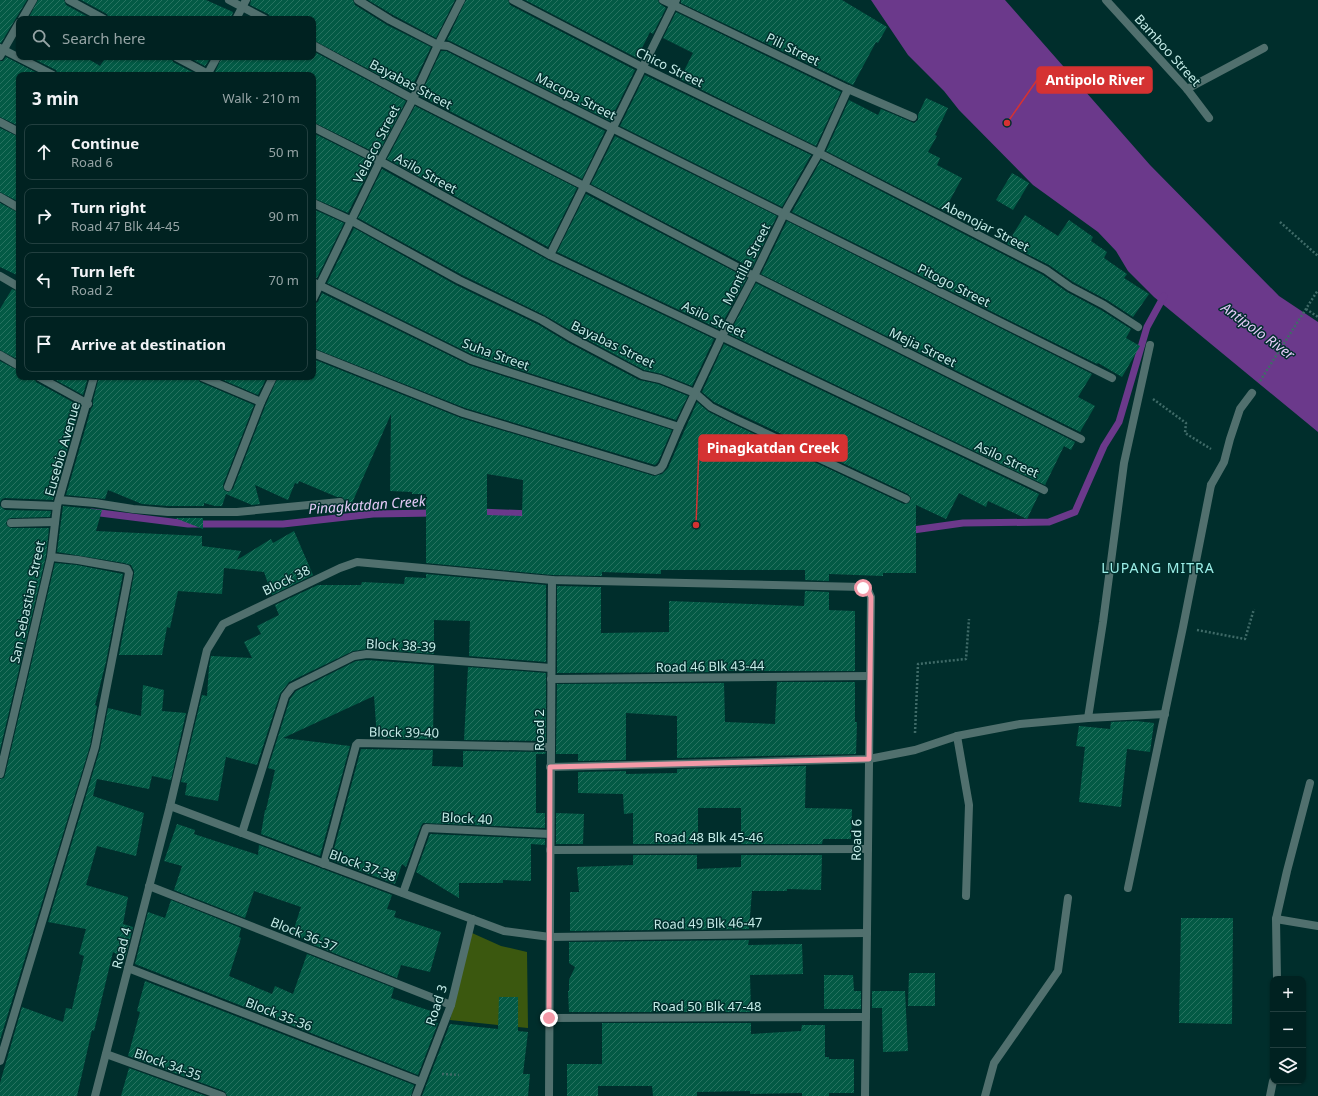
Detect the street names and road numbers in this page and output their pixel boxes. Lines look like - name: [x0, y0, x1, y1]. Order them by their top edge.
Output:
- street label: Bamboo Street: [1131, 10, 1205, 90]
- street label: Pili Street: [763, 28, 823, 70]
- street label: Chico Street: [633, 43, 707, 91]
- street label: Bayabas Street: [367, 55, 456, 113]
- street label: Macopa Street: [533, 68, 620, 124]
- street label: Velasco Street: [349, 102, 404, 186]
- street label: Asilo Street: [392, 148, 461, 198]
- street label: Abenojar Street: [939, 196, 1033, 256]
- street label: Montilla Street: [718, 220, 774, 308]
- street label: Pitogo Street: [915, 259, 994, 311]
- street label: Asilo Street: [679, 296, 749, 342]
- street label: Bayabas Street: [568, 316, 658, 372]
- street label: Mejia Street: [886, 323, 960, 371]
- street label: Suha Street: [460, 334, 532, 375]
- street label: Eusebio Avenue: [40, 400, 84, 498]
- street label: Asilo Street: [972, 436, 1042, 482]
- street label: San Sebastian Street: [5, 539, 49, 665]
- street label: Block 38: [259, 561, 313, 599]
- street label: Block 38-39: [365, 634, 437, 656]
- street label: Road 46 Blk 43-44: [655, 656, 765, 676]
- street label: Road 2: [530, 709, 548, 751]
- street label: Block 39-40: [369, 722, 439, 742]
- street label: Block 40: [441, 808, 493, 828]
- street label: Road 6: [847, 819, 865, 861]
- street label: Road 48 Blk 45-46: [655, 828, 763, 846]
- street label: Block 37-38: [327, 845, 399, 885]
- street label: Block 36-37: [268, 913, 340, 955]
- street label: Road 49 Blk 46-47: [653, 913, 763, 933]
- street label: Road 4: [107, 925, 135, 971]
- street label: Road 3: [421, 982, 451, 1028]
- street label: Block 35-36: [243, 993, 315, 1035]
- street label: Road 50 Blk 47-48: [653, 997, 761, 1015]
- street label: Block 34-35: [132, 1044, 204, 1084]

